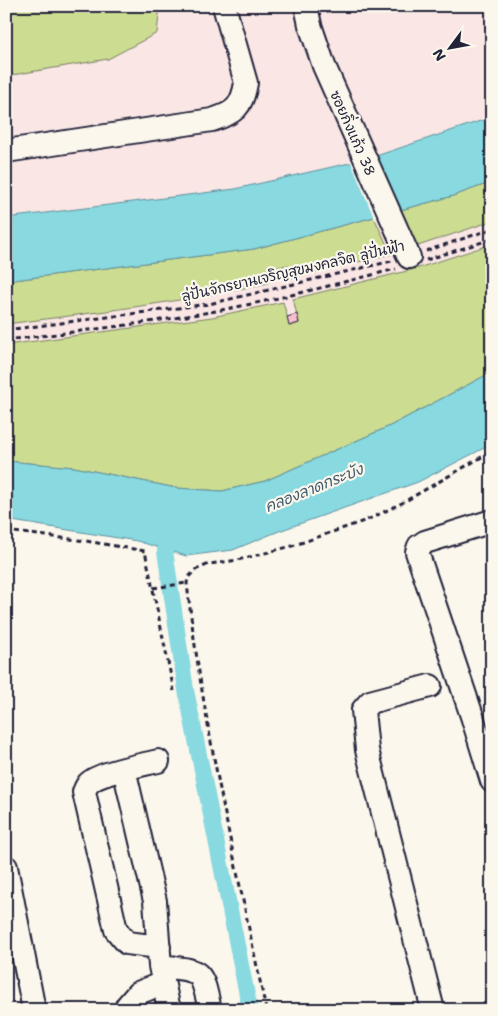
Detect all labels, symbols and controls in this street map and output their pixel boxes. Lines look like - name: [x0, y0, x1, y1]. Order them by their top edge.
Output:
- north arrow: [426, 22, 476, 72]
- text: N: [428, 45, 450, 64]
- street label: ซอยกิ่งแก้ว 38: [326, 86, 383, 179]
- street label: ลู่ปั่นจักรยานเจริญสุขมงคลจิต ลู่ปั่นฟ้า: [179, 233, 406, 306]
- water label: คลองลาดกระบัง: [262, 459, 368, 517]

